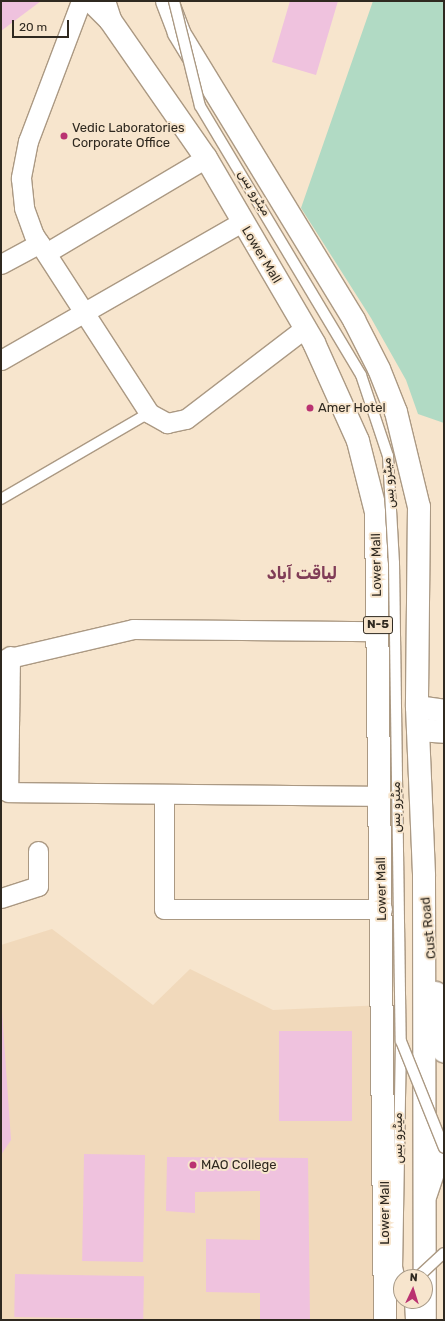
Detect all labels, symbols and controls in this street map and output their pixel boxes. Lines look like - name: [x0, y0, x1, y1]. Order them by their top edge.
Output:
- scale bar: [14, 12, 71, 38]
- text: 20 m: [19, 20, 47, 34]
- place label: Vedic Laboratories Corporate Office: [72, 121, 185, 152]
- marker: Vedic Laboratories Corporate Office: [59, 131, 69, 141]
- street label: میٹرو بس: [234, 167, 274, 219]
- street label: Lower Mall: [238, 224, 284, 286]
- place label: Amer Hotel: [318, 400, 386, 416]
- marker: Amer Hotel: [305, 403, 315, 413]
- street label: میٹرو بس: [379, 457, 399, 509]
- street label: Lower Mall: [369, 533, 385, 597]
- district label: لیاقت آباد: [267, 564, 337, 584]
- road number: N-5: [362, 615, 394, 635]
- street label: میٹرو بس: [388, 781, 404, 833]
- street label: Lower Mall: [374, 857, 390, 921]
- street label: Cust Road: [418, 896, 440, 960]
- street label: میٹرو بس: [390, 1112, 406, 1164]
- place label: MAO College: [201, 1157, 277, 1173]
- marker: MAO College: [188, 1160, 198, 1170]
- street label: Lower Mall: [377, 1181, 393, 1245]
- north arrow: [393, 1269, 433, 1309]
- text: N: [409, 1271, 418, 1284]

